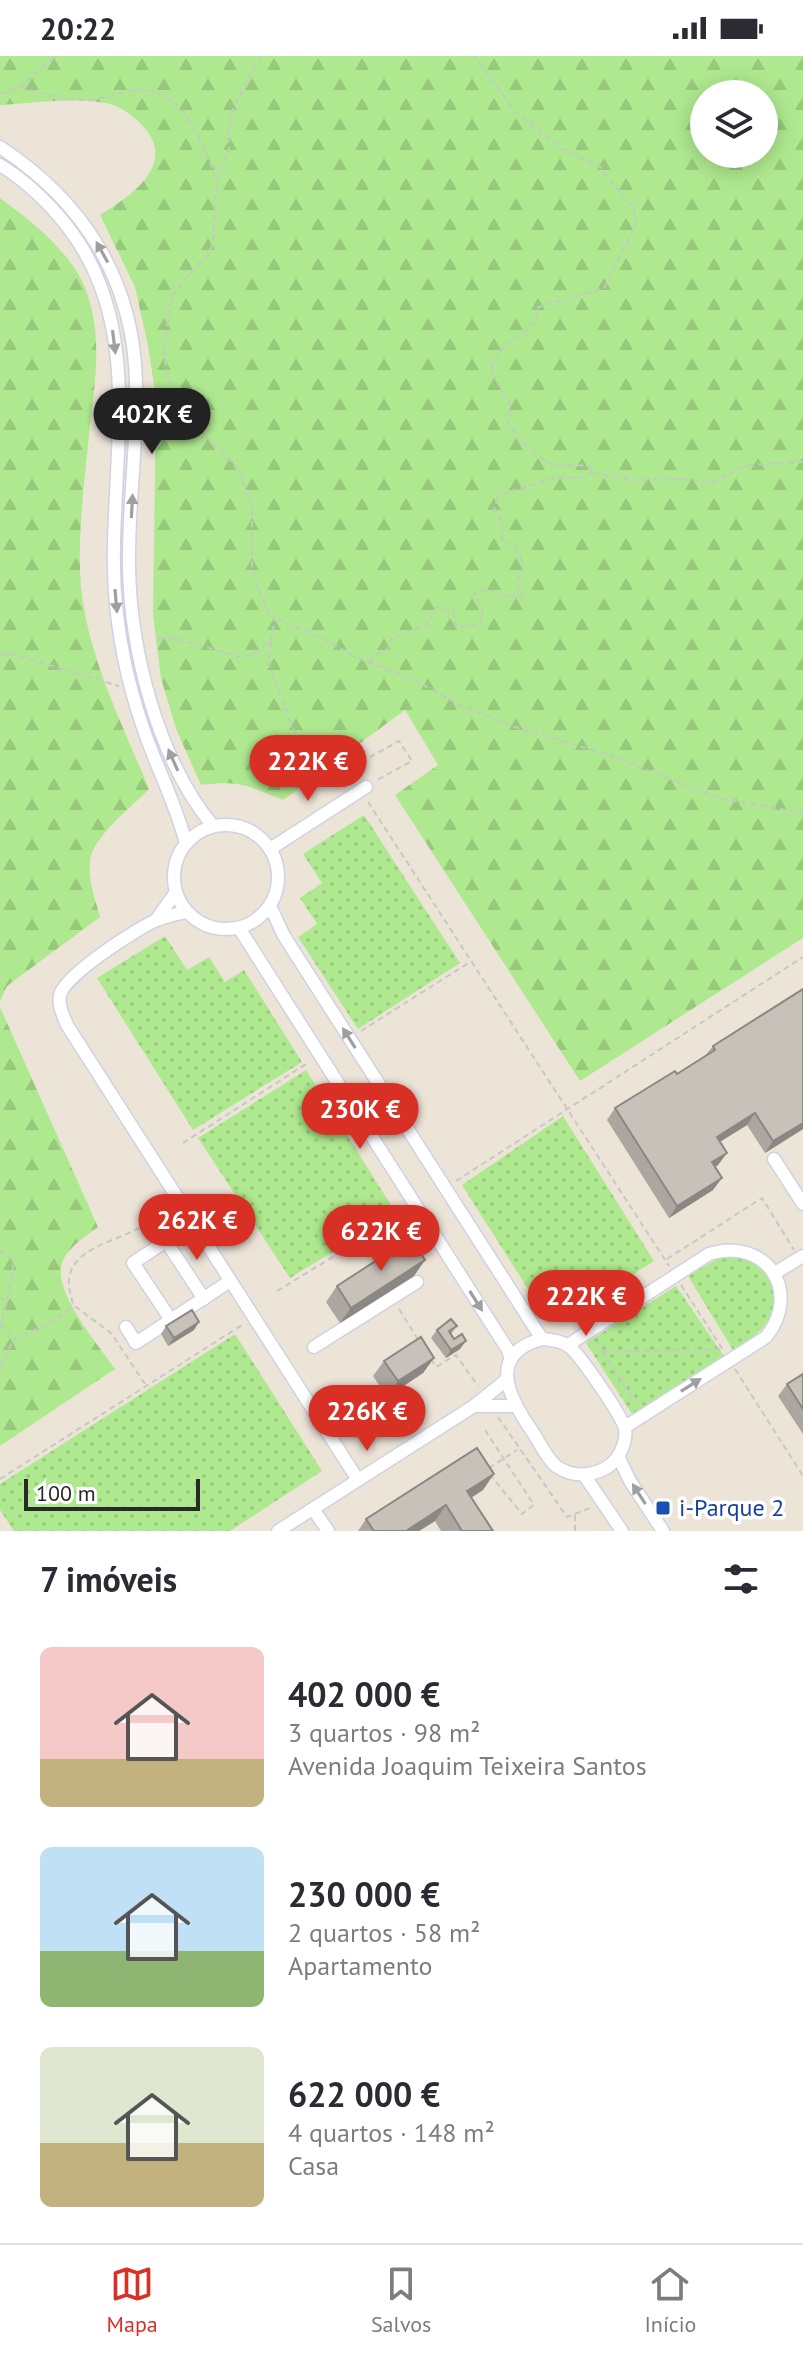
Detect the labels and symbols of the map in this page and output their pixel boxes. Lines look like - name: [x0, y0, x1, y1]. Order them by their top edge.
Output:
- one-way arrow: [95, 241, 109, 263]
- one-way arrow: [108, 330, 121, 355]
- pin: 402K €: [87, 388, 217, 456]
- one-way arrow: [125, 493, 138, 518]
- one-way arrow: [109, 589, 122, 614]
- pin: 222K €: [243, 735, 373, 803]
- one-way arrow: [166, 748, 180, 771]
- one-way arrow: [342, 1027, 356, 1049]
- pin: 230K €: [295, 1083, 425, 1151]
- pin: 262K €: [132, 1194, 262, 1262]
- pin: 622K €: [316, 1205, 446, 1273]
- pin: 222K €: [521, 1270, 651, 1338]
- one-way arrow: [469, 1290, 483, 1312]
- one-way arrow: [680, 1378, 702, 1392]
- pin: 226K €: [302, 1385, 432, 1453]
- scale bar: [24, 1475, 200, 1511]
- one-way arrow: [632, 1483, 647, 1505]
- place label: i-Parque 2: [679, 1492, 784, 1523]
- marker: i-Parque 2: [654, 1499, 672, 1517]

